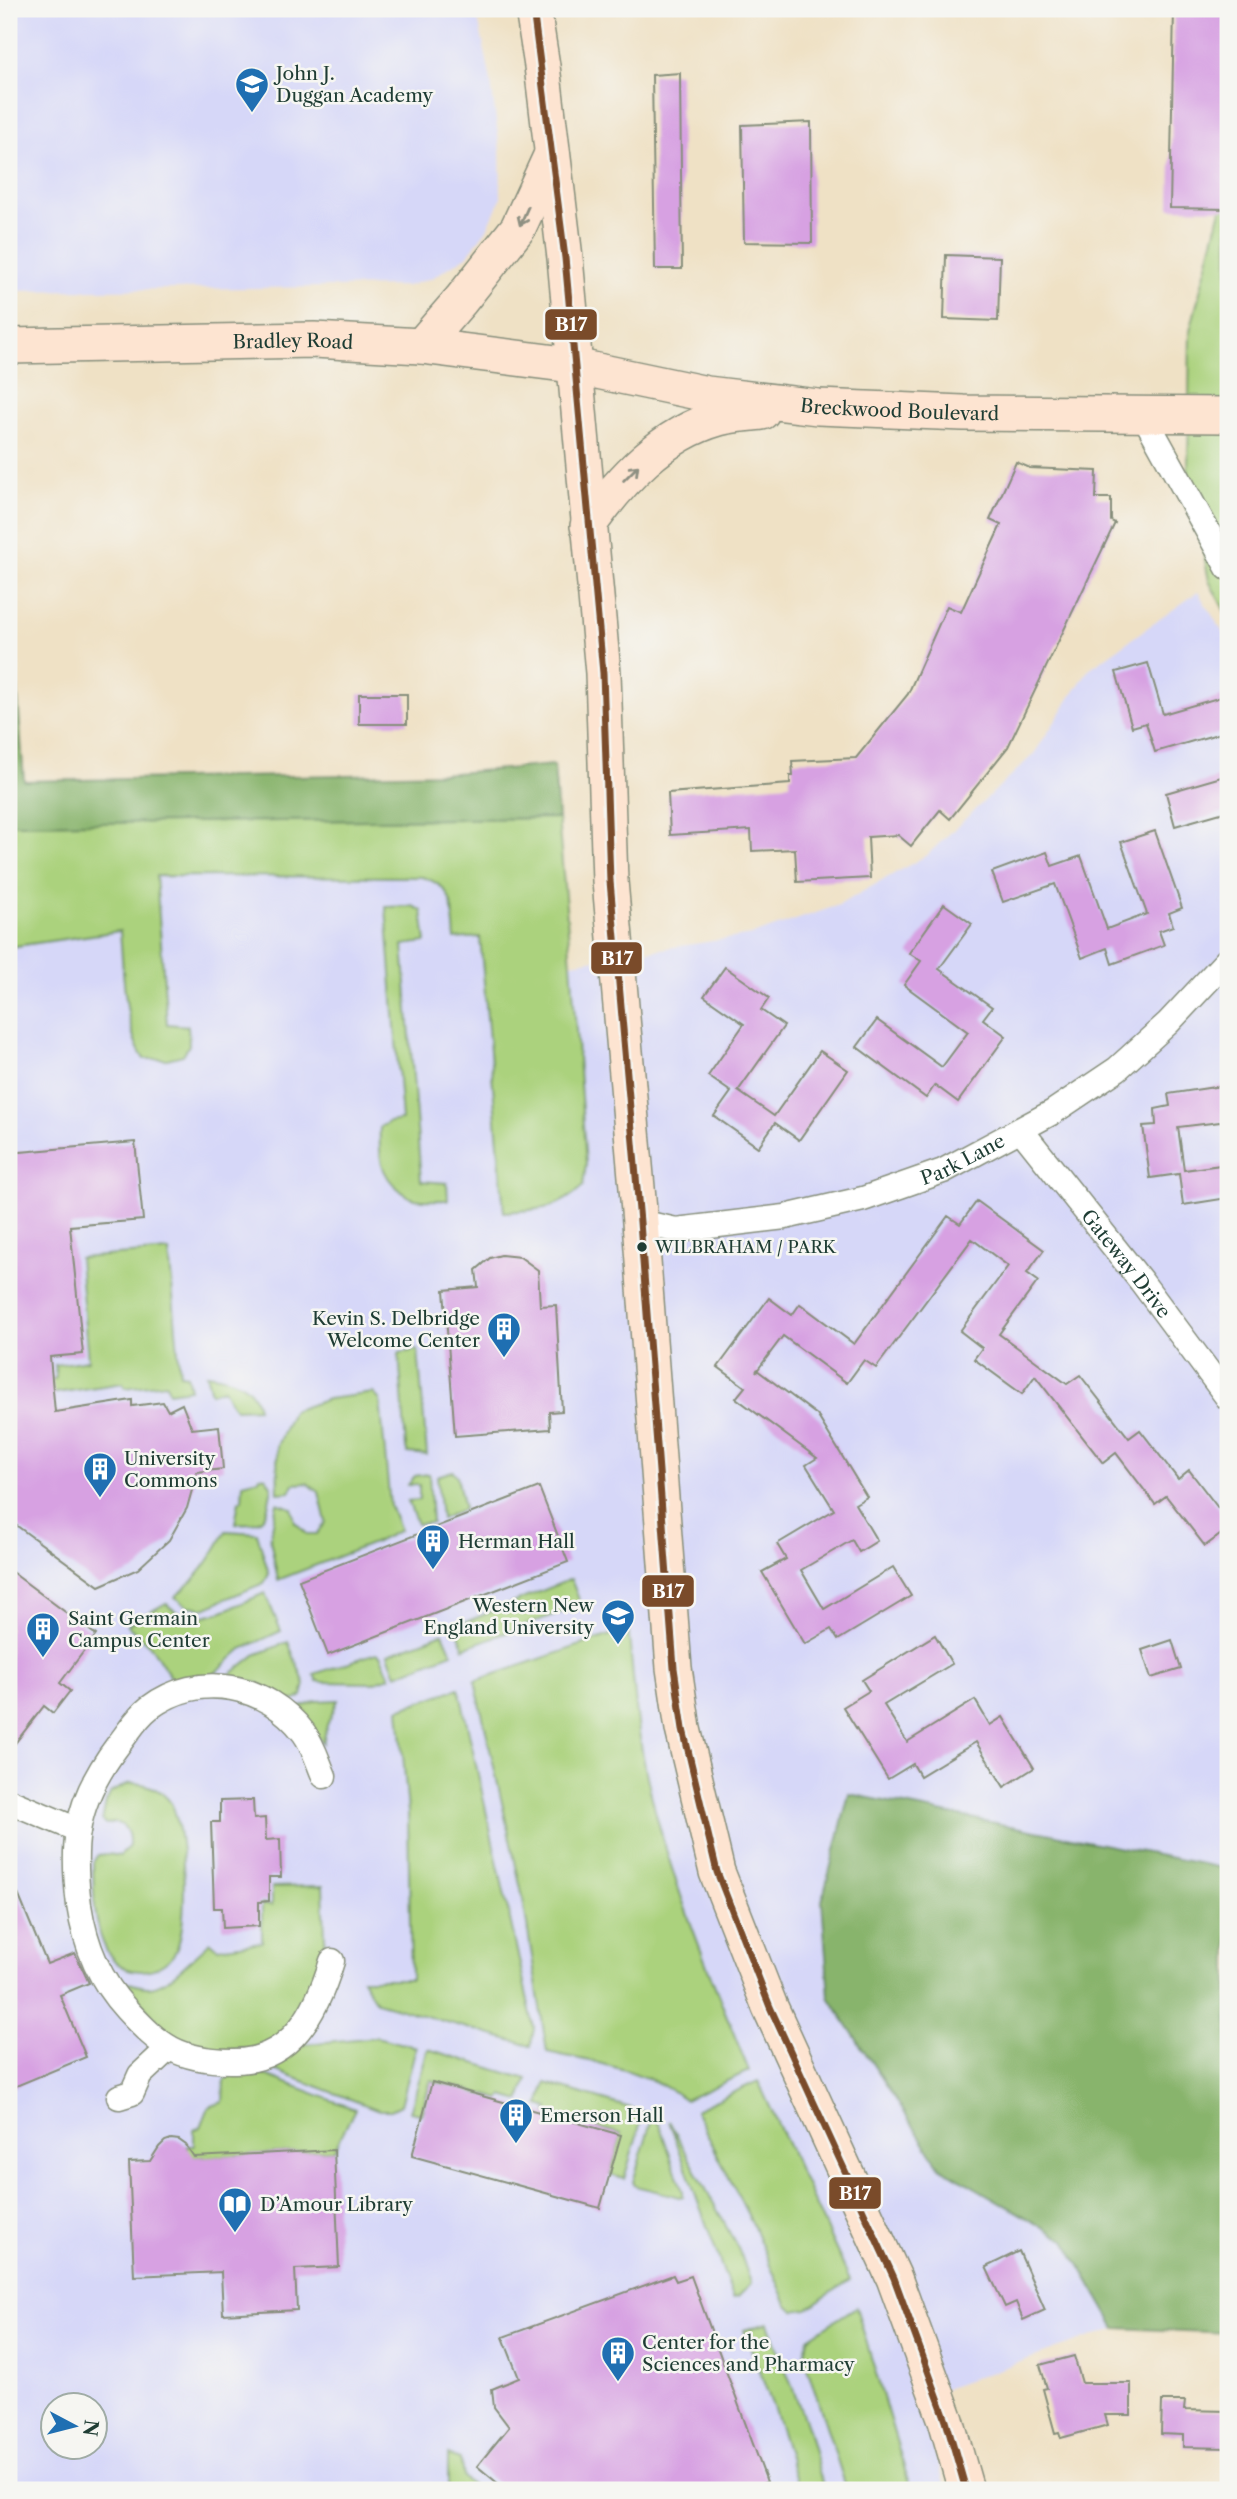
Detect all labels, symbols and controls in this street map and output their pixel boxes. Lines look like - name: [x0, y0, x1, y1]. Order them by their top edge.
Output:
- place label: John J. Duggan Academy: [273, 62, 433, 107]
- school or university icon: John J. Duggan Academy: [233, 65, 271, 114]
- one-way arrow: [517, 205, 530, 226]
- line badge: B17: [544, 308, 598, 341]
- text: B17: [555, 313, 587, 336]
- street label: Bradley Road: [232, 328, 354, 354]
- street label: Breckwood Boulevard: [799, 394, 1000, 425]
- one-way arrow: [623, 465, 640, 482]
- line badge: B17: [590, 941, 643, 975]
- text: B17: [601, 947, 633, 970]
- street label: Park Lane: [918, 1129, 1008, 1189]
- street label: Gateway Drive: [1077, 1204, 1176, 1322]
- place label: WILBRAHAM / PARK: [654, 1237, 837, 1257]
- marker: WILBRAHAM / PARK: [635, 1240, 649, 1254]
- place label: Kevin S. Delbridge Welcome Center: [312, 1307, 480, 1352]
- building icon: Kevin S. Delbridge Welcome Center: [485, 1310, 523, 1359]
- place label: University Commons: [124, 1447, 218, 1492]
- building icon: University Commons: [81, 1450, 119, 1499]
- building icon: Herman Hall: [414, 1522, 452, 1571]
- place label: Herman Hall: [458, 1530, 575, 1553]
- line badge: B17: [641, 1574, 695, 1608]
- text: B17: [652, 1580, 684, 1603]
- place label: Western New England University: [423, 1594, 594, 1639]
- school or university icon: Western New England University: [599, 1597, 637, 1646]
- place label: Saint Germain Campus Center: [68, 1607, 210, 1652]
- building icon: Saint Germain Campus Center: [24, 1610, 62, 1659]
- building icon: Emerson Hall: [497, 2096, 535, 2145]
- place label: Emerson Hall: [540, 2104, 664, 2127]
- line badge: B17: [828, 2176, 882, 2210]
- text: B17: [839, 2182, 871, 2205]
- library icon: D’Amour Library: [216, 2185, 254, 2234]
- place label: D’Amour Library: [260, 2193, 413, 2216]
- place label: Center for the Sciences and Pharmacy: [642, 2331, 855, 2376]
- building icon: Center for the Sciences and Pharmacy: [599, 2334, 637, 2383]
- north arrow: [38, 2390, 108, 2460]
- text: N: [78, 2418, 103, 2438]

